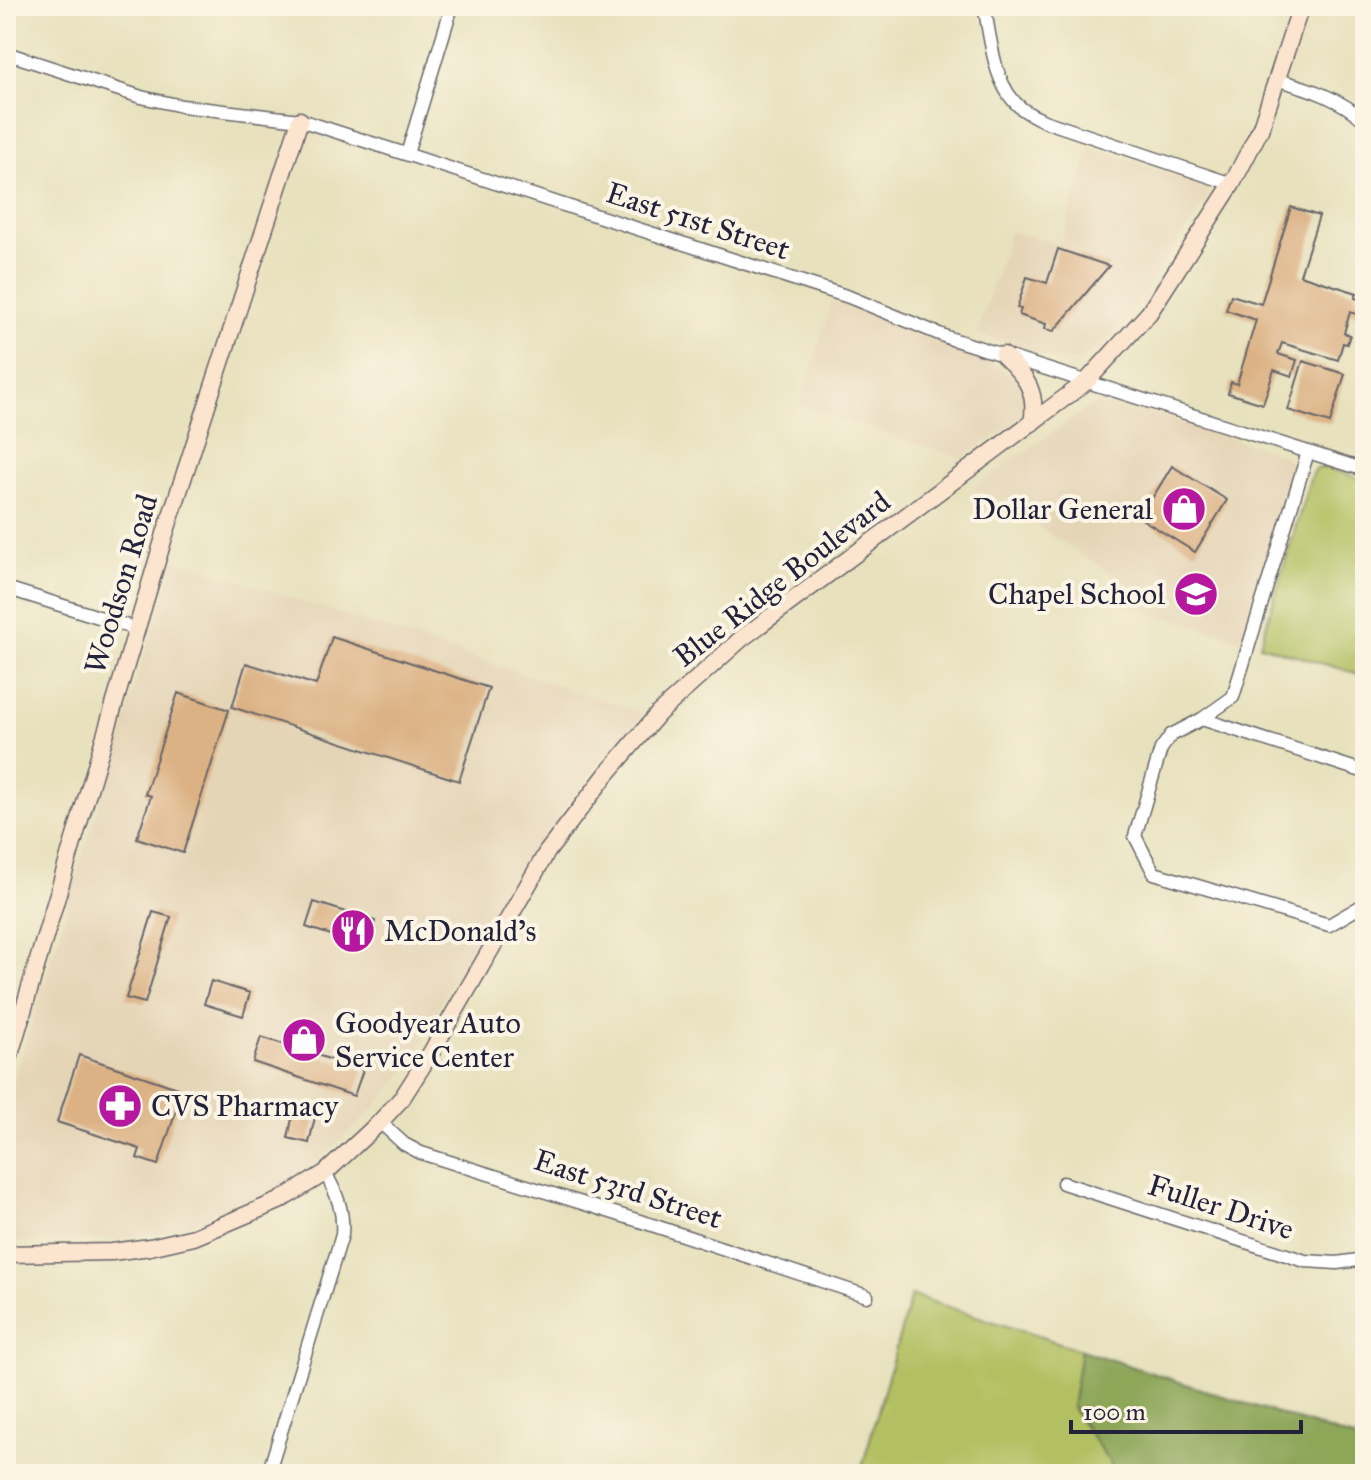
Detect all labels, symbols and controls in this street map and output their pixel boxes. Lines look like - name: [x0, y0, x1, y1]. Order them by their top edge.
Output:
- street label: East 51st Street: [602, 174, 795, 268]
- street label: Blue Ridge Boulevard: [667, 483, 897, 675]
- shop icon: Dollar General: [1160, 485, 1208, 533]
- street label: Woodson Road: [77, 490, 165, 678]
- place label: Dollar General: [972, 491, 1154, 527]
- school or university icon: Chapel School: [1172, 570, 1220, 618]
- place label: Chapel School: [988, 576, 1166, 612]
- restaurant icon: McDonald's: [329, 907, 377, 955]
- place label: McDonald's: [384, 913, 536, 949]
- place label: Goodyear Auto Service Center: [335, 1005, 521, 1075]
- shop icon: Goodyear Auto Service Center: [280, 1016, 328, 1064]
- pharmacy icon: CVS Pharmacy: [96, 1082, 144, 1130]
- place label: CVS Pharmacy: [151, 1088, 339, 1124]
- street label: East 53rd Street: [530, 1142, 727, 1236]
- street label: Fuller Drive: [1144, 1167, 1298, 1247]
- scale bar: [1071, 1384, 1301, 1434]
- text: 100 m: [1083, 1397, 1146, 1427]

